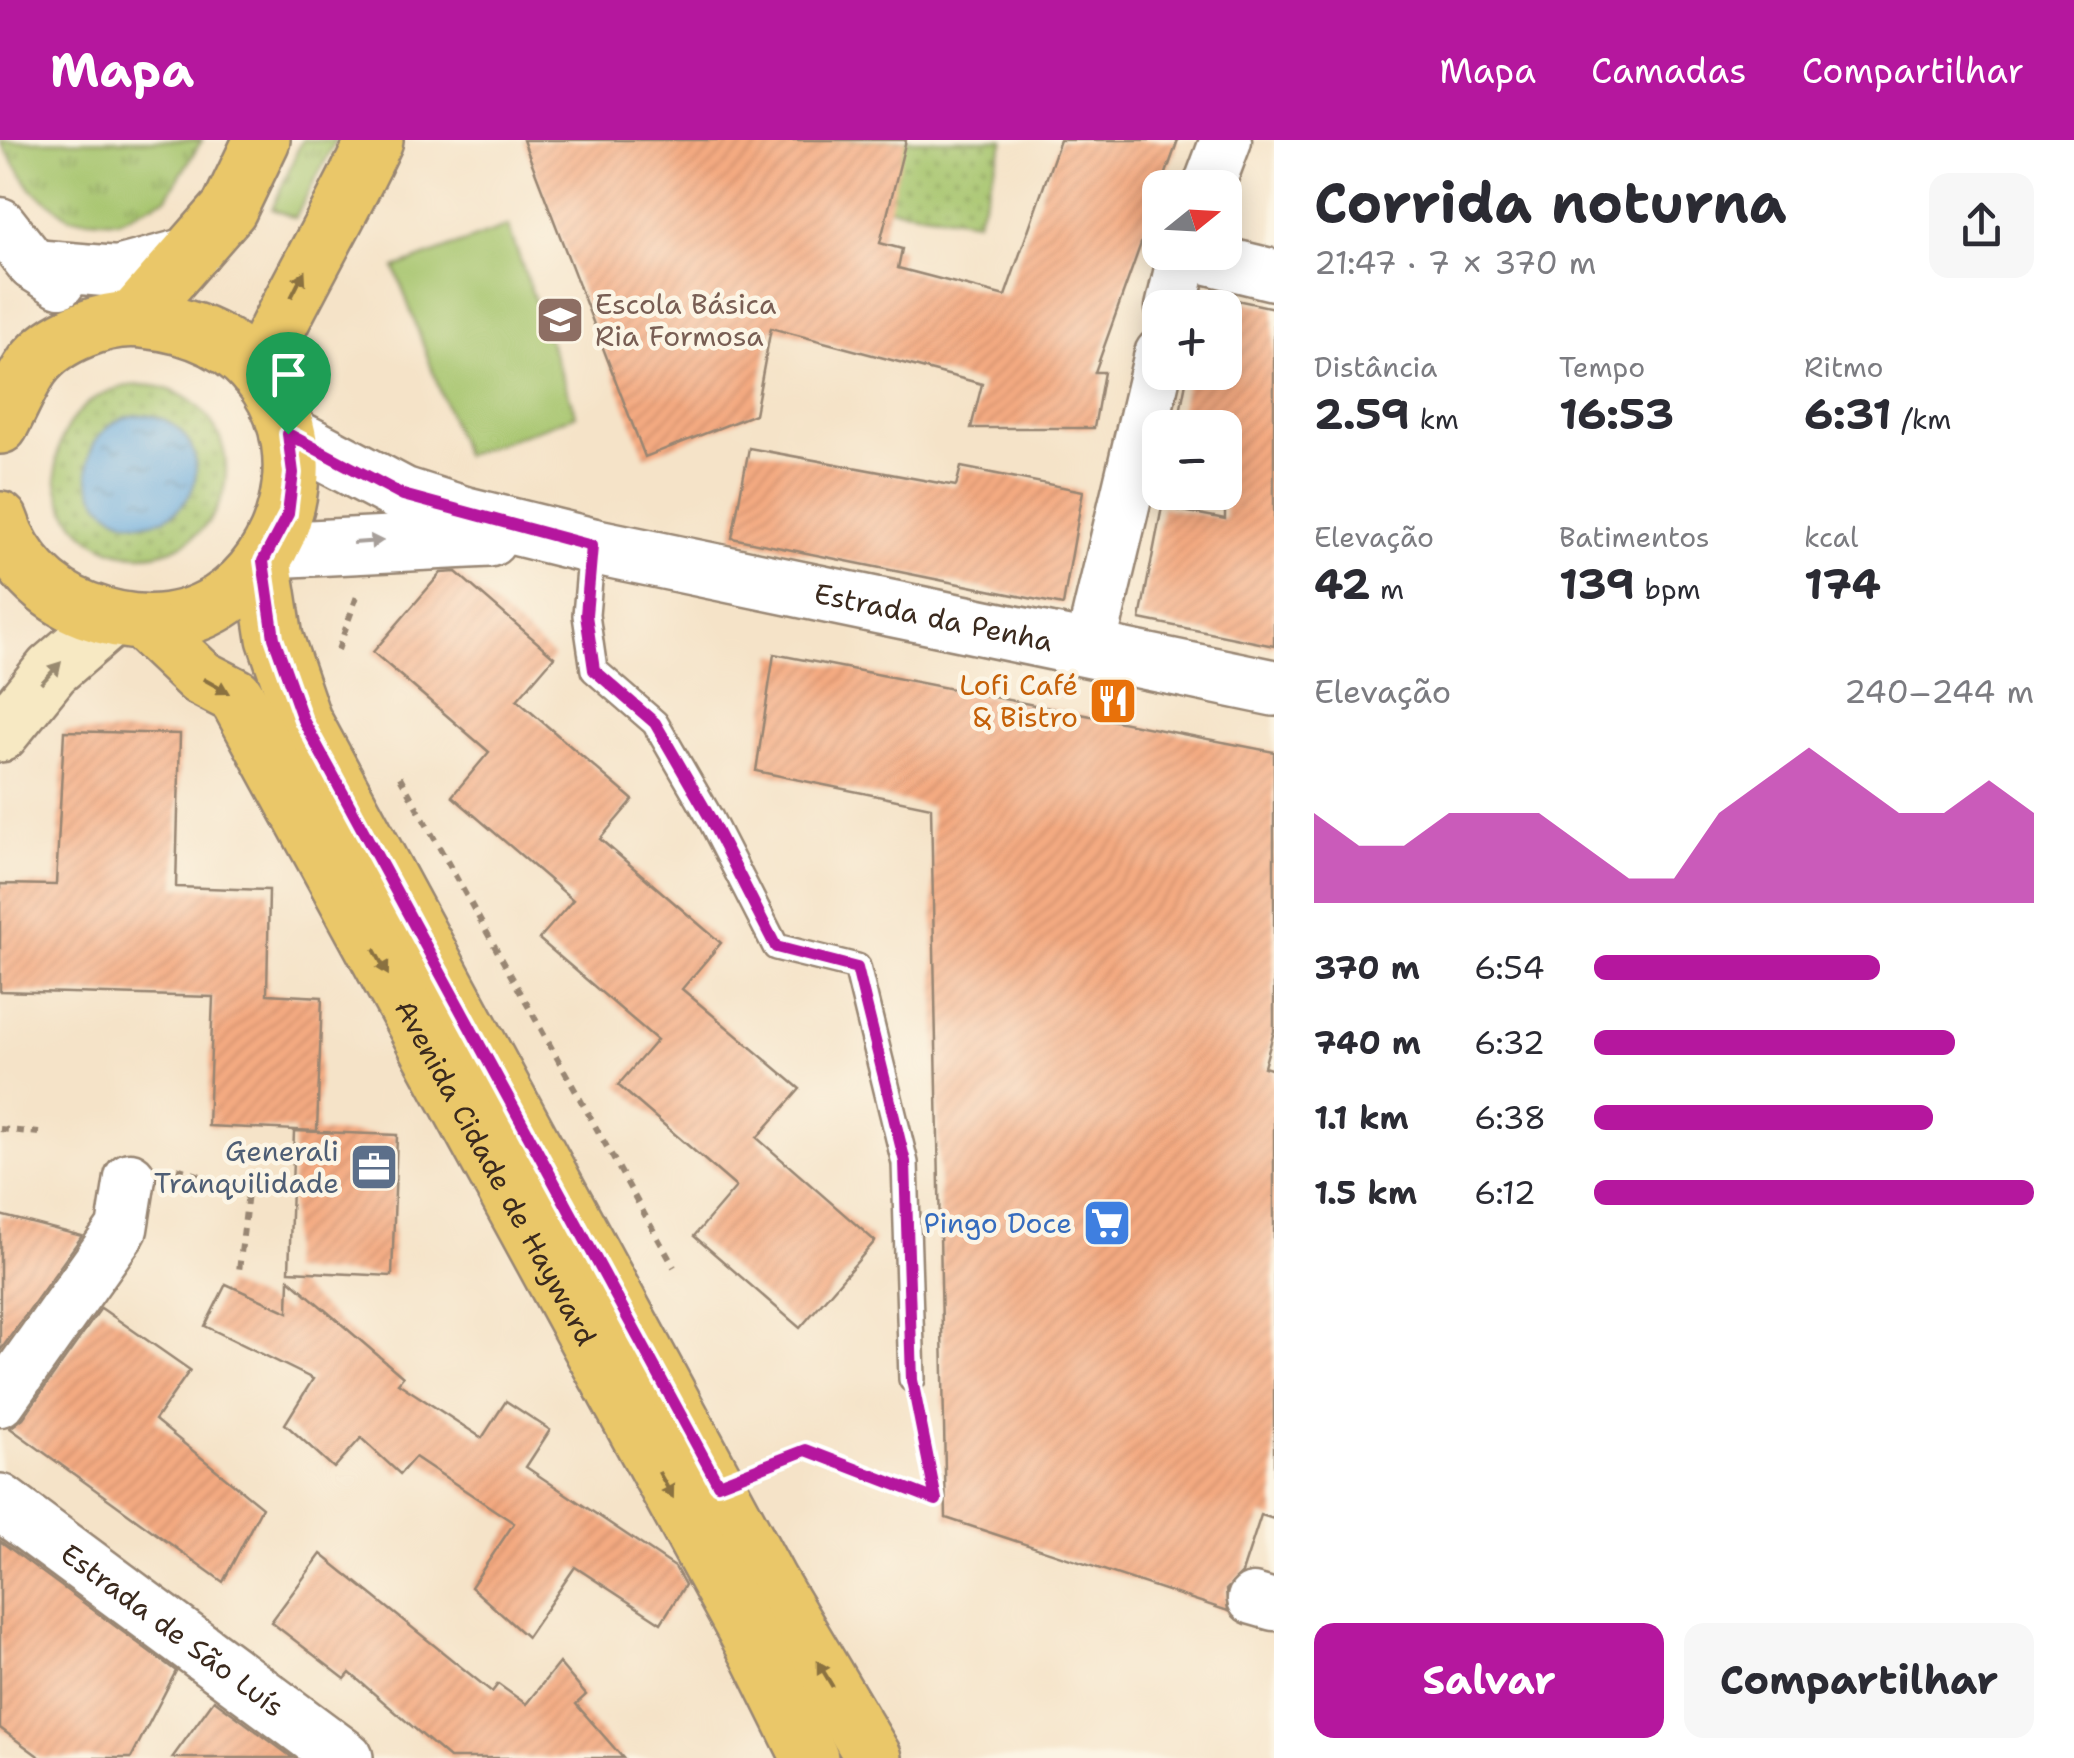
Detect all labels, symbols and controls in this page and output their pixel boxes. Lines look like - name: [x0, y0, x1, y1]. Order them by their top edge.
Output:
- text: Mapa: [50, 38, 194, 102]
- text: Mapa: [1439, 47, 1536, 94]
- text: Camadas: [1591, 47, 1747, 94]
- text: Compartilhar: [1802, 47, 2024, 94]
- text: Corrida noturna: [1314, 166, 1787, 240]
- north arrow: [1142, 170, 1242, 270]
- map controls: [1142, 170, 1242, 510]
- button: share: [1929, 173, 2034, 278]
- text: 21:47 · 7 × 370 m: [1314, 241, 1596, 284]
- one-way arrow: [289, 269, 306, 298]
- place label: Escola Básica Ria Formosa: [595, 285, 776, 355]
- button: +: [1142, 290, 1242, 390]
- school or university icon: Escola Básica Ria Formosa: [534, 294, 586, 346]
- pin: [246, 332, 331, 435]
- icon: arrive: [261, 347, 316, 402]
- text: Distância: [1314, 348, 1437, 386]
- text: Tempo: [1559, 348, 1645, 386]
- text: Ritmo: [1804, 348, 1884, 386]
- text: 2.59: [1314, 386, 1410, 442]
- text: 16:53: [1559, 386, 1674, 442]
- text: 6:31: [1804, 386, 1892, 442]
- text: km: [1410, 400, 1459, 438]
- text: /km: [1892, 400, 1951, 438]
- button: −: [1142, 410, 1242, 510]
- text: Elevação: [1314, 518, 1434, 556]
- text: Batimentos: [1559, 518, 1710, 556]
- text: kcal: [1804, 518, 1858, 556]
- one-way arrow: [353, 534, 385, 550]
- text: 42: [1314, 556, 1371, 612]
- text: 139: [1559, 556, 1635, 612]
- text: 174: [1804, 556, 1881, 612]
- text: m: [1371, 570, 1404, 608]
- text: bpm: [1635, 570, 1701, 608]
- street label: Estrada da Penha: [811, 574, 1056, 660]
- one-way arrow: [40, 661, 62, 686]
- place label: Lofi Café & Bistro: [959, 666, 1078, 736]
- text: Elevação: [1314, 670, 1451, 713]
- text: 240–244 m: [1844, 670, 2034, 713]
- restaurant icon: Lofi Café & Bistro: [1087, 675, 1139, 727]
- one-way arrow: [202, 677, 231, 694]
- text: 370 m: [1314, 946, 1420, 989]
- text: 6:54: [1474, 946, 1545, 989]
- one-way arrow: [372, 948, 389, 977]
- street label: Avenida Cidade de Hayward: [386, 993, 606, 1352]
- text: 740 m: [1314, 1021, 1421, 1064]
- text: 6:32: [1474, 1021, 1545, 1064]
- text: 1.1 km: [1314, 1096, 1409, 1139]
- text: 6:38: [1474, 1096, 1546, 1139]
- place label: Generali Tranquilidade: [154, 1132, 339, 1202]
- office icon: Generali Tranquilidade: [348, 1141, 400, 1193]
- text: 1.5 km: [1314, 1171, 1417, 1214]
- text: 6:12: [1474, 1171, 1536, 1214]
- supermarket icon: Pingo Doce: [1081, 1197, 1133, 1249]
- place label: Pingo Doce: [923, 1204, 1072, 1242]
- one-way arrow: [658, 1470, 675, 1499]
- street label: Estrada de São Luís: [53, 1535, 292, 1726]
- button: Salvar: [1314, 1623, 1664, 1738]
- button: Compartilhar: [1684, 1623, 2034, 1738]
- one-way arrow: [816, 1660, 834, 1688]

